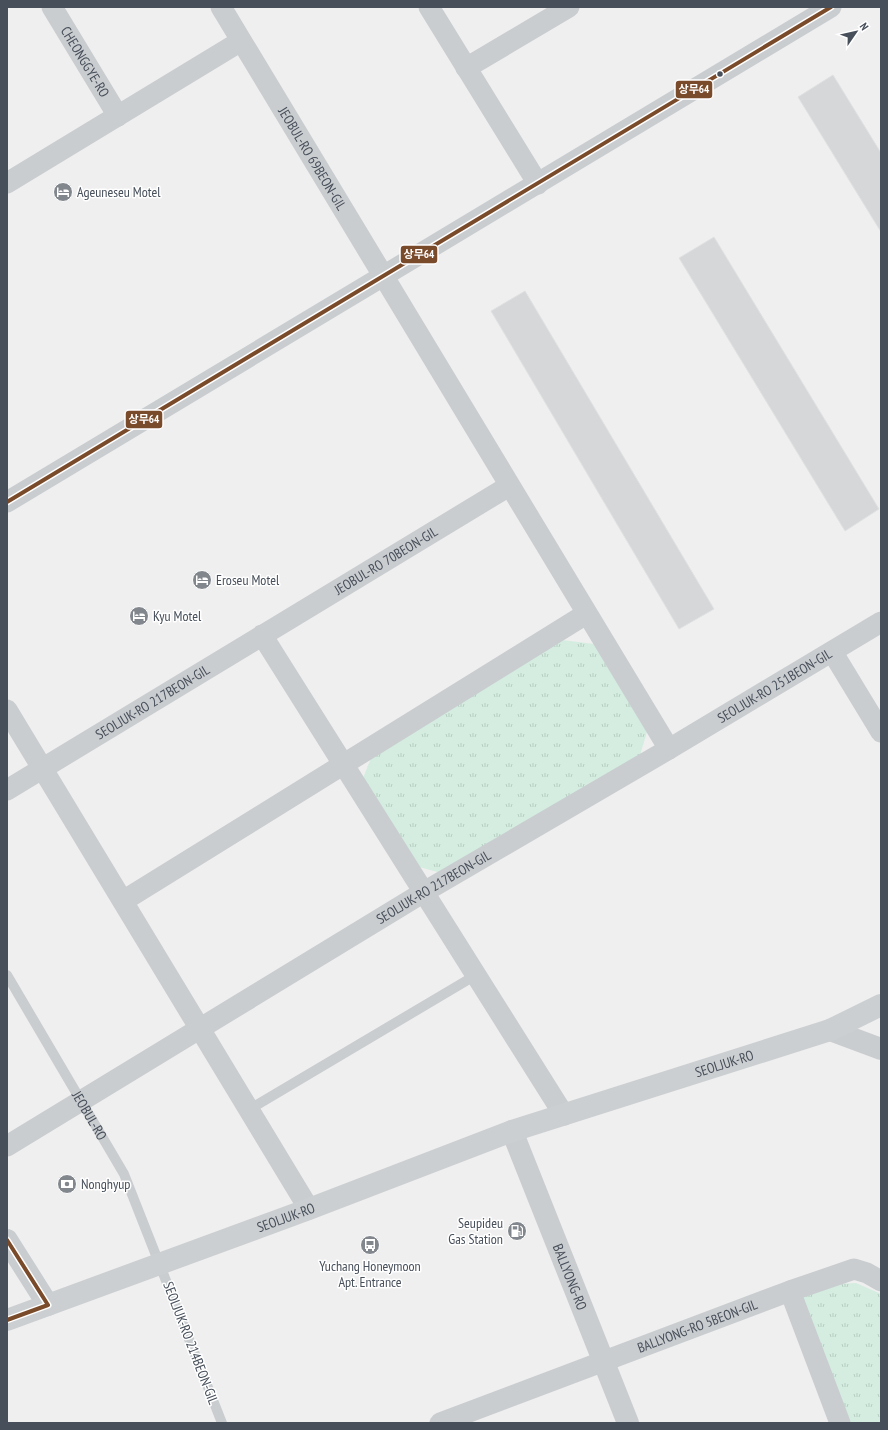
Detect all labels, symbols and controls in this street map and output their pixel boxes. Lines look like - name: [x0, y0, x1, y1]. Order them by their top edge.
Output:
- north arrow: [836, 12, 876, 52]
- text: N: [857, 20, 872, 33]
- street label: CHEONGGYE-RO: [57, 23, 114, 101]
- unlabelled marker: [715, 69, 725, 79]
- line badge: 상무64: [675, 80, 713, 99]
- text: 상무64: [679, 82, 710, 96]
- street label: JEOBUL-RO 69BEON-GIL: [274, 103, 351, 214]
- hotel icon: Ageuneseu Motel: [52, 181, 74, 203]
- place label: Ageuneseu Motel: [77, 183, 161, 201]
- line badge: 상무64: [400, 245, 438, 264]
- text: 상무64: [404, 247, 435, 261]
- line badge: 상무64: [125, 410, 163, 429]
- text: 상무64: [129, 412, 160, 426]
- street label: JEOBUL-RO 70BEON-GIL: [330, 522, 441, 599]
- hotel icon: Eroseu Motel: [191, 569, 213, 591]
- place label: Eroseu Motel: [216, 571, 280, 589]
- hotel icon: Kyu Motel: [128, 605, 150, 627]
- place label: Kyu Motel: [153, 607, 202, 625]
- street label: SEOLJUK-RO 251BEON-GIL: [714, 645, 835, 727]
- street label: SEOLJUK-RO 217BEON-GIL: [92, 660, 213, 743]
- street label: SEOLJUK-RO 217BEON-GIL: [373, 846, 494, 928]
- street label: SEOLJUK-RO: [693, 1046, 756, 1081]
- street label: JEOBUL-RO: [68, 1087, 111, 1144]
- bank icon: Nonghyup: [56, 1173, 78, 1195]
- place label: Nonghyup: [81, 1175, 130, 1193]
- street label: SEOLJUK-RO: [254, 1199, 318, 1236]
- place label: Seupideu Gas Station: [448, 1214, 503, 1248]
- fuel station icon: Seupideu Gas Station: [506, 1220, 528, 1242]
- bus stop icon: Yuchang Honeymoon Apt. Entrance: [359, 1234, 381, 1256]
- street label: BALLYONG-RO: [549, 1241, 591, 1313]
- place label: Yuchang Honeymoon Apt. Entrance: [319, 1257, 421, 1291]
- street label: SEOLJUK-RO 214BEON-GIL: [159, 1279, 223, 1407]
- street label: BALLYONG-RO 5BEON-GIL: [635, 1295, 760, 1357]

